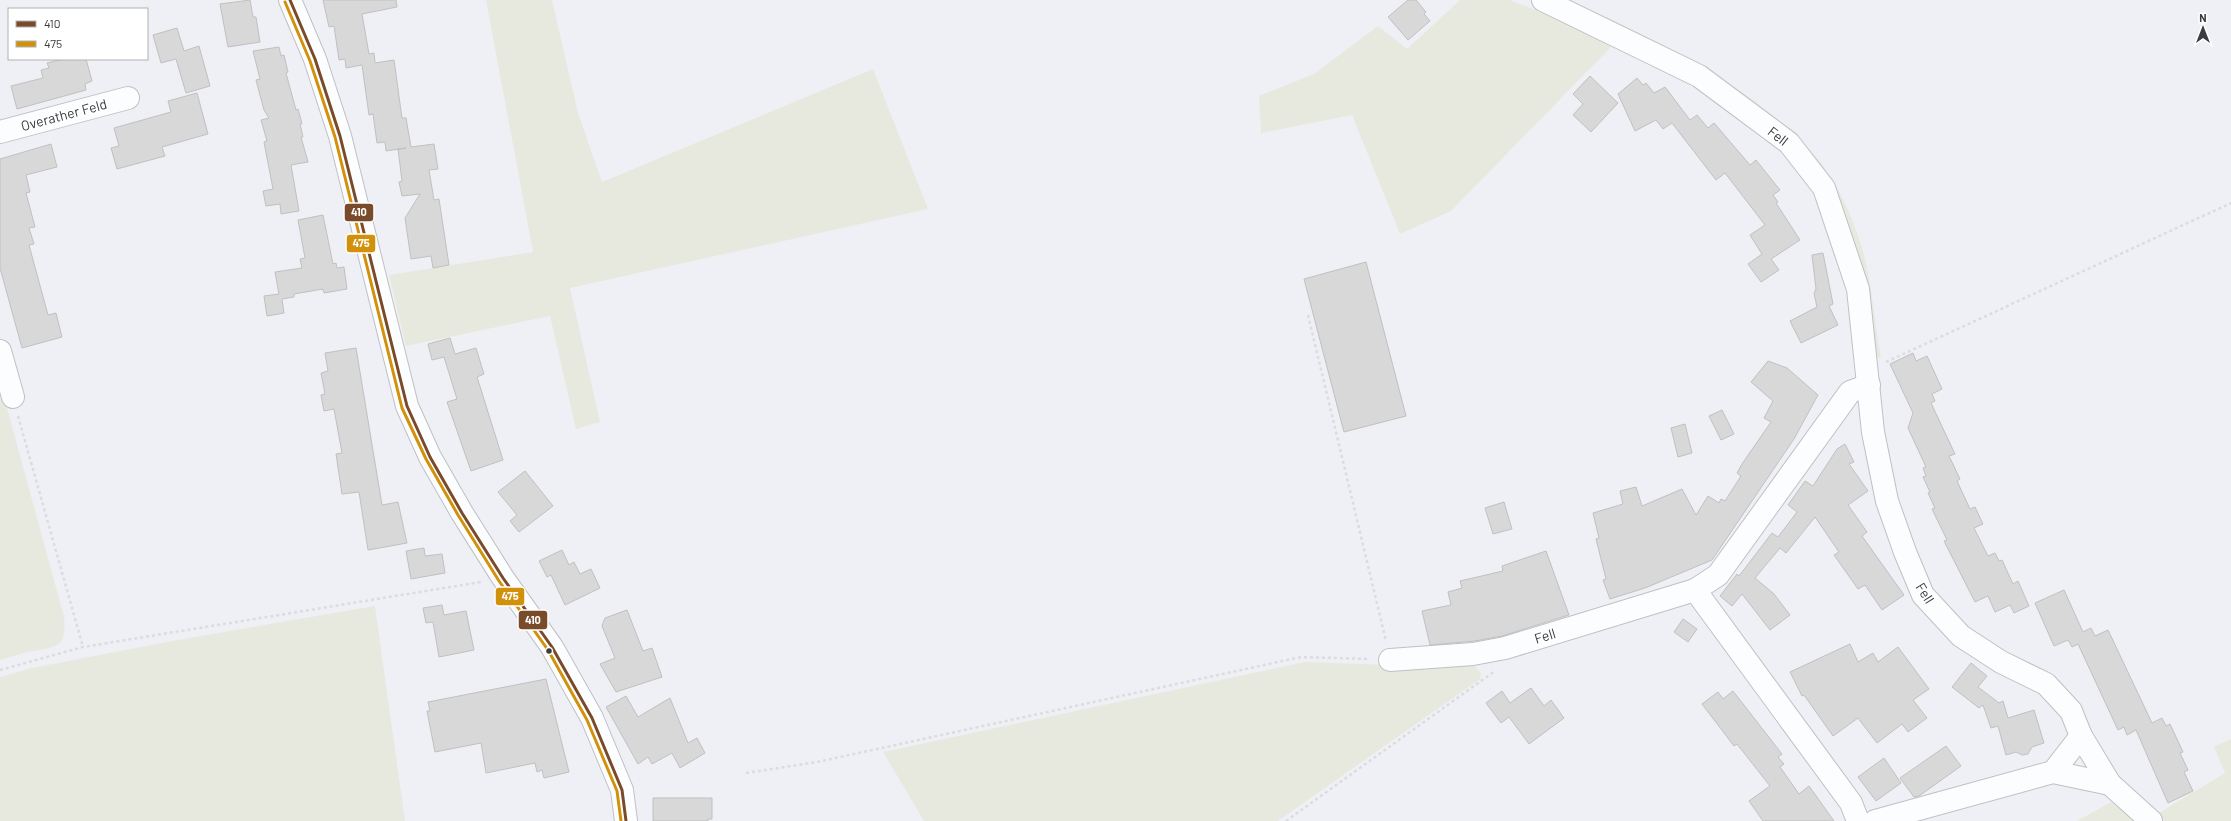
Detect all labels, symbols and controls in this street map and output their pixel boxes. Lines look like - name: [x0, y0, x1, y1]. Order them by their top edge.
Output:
- legend: [8, 8, 148, 60]
- north arrow: [2183, 8, 2223, 48]
- text: N: [2199, 11, 2207, 24]
- text: 410: [44, 16, 61, 30]
- text: 475: [44, 36, 62, 50]
- street label: Overather Feld: [19, 95, 109, 134]
- street label: Fell: [1765, 122, 1792, 149]
- line badge: 410: [344, 203, 374, 222]
- text: 410: [351, 205, 367, 218]
- line badge: 475: [346, 234, 376, 253]
- text: 475: [352, 236, 370, 249]
- street label: Fell: [1913, 579, 1938, 606]
- line badge: 475: [495, 587, 525, 606]
- text: 475: [501, 589, 519, 602]
- line badge: 410: [518, 610, 548, 630]
- text: 410: [525, 613, 541, 626]
- street label: Fell: [1532, 624, 1558, 647]
- unlabelled marker: [544, 646, 554, 656]

